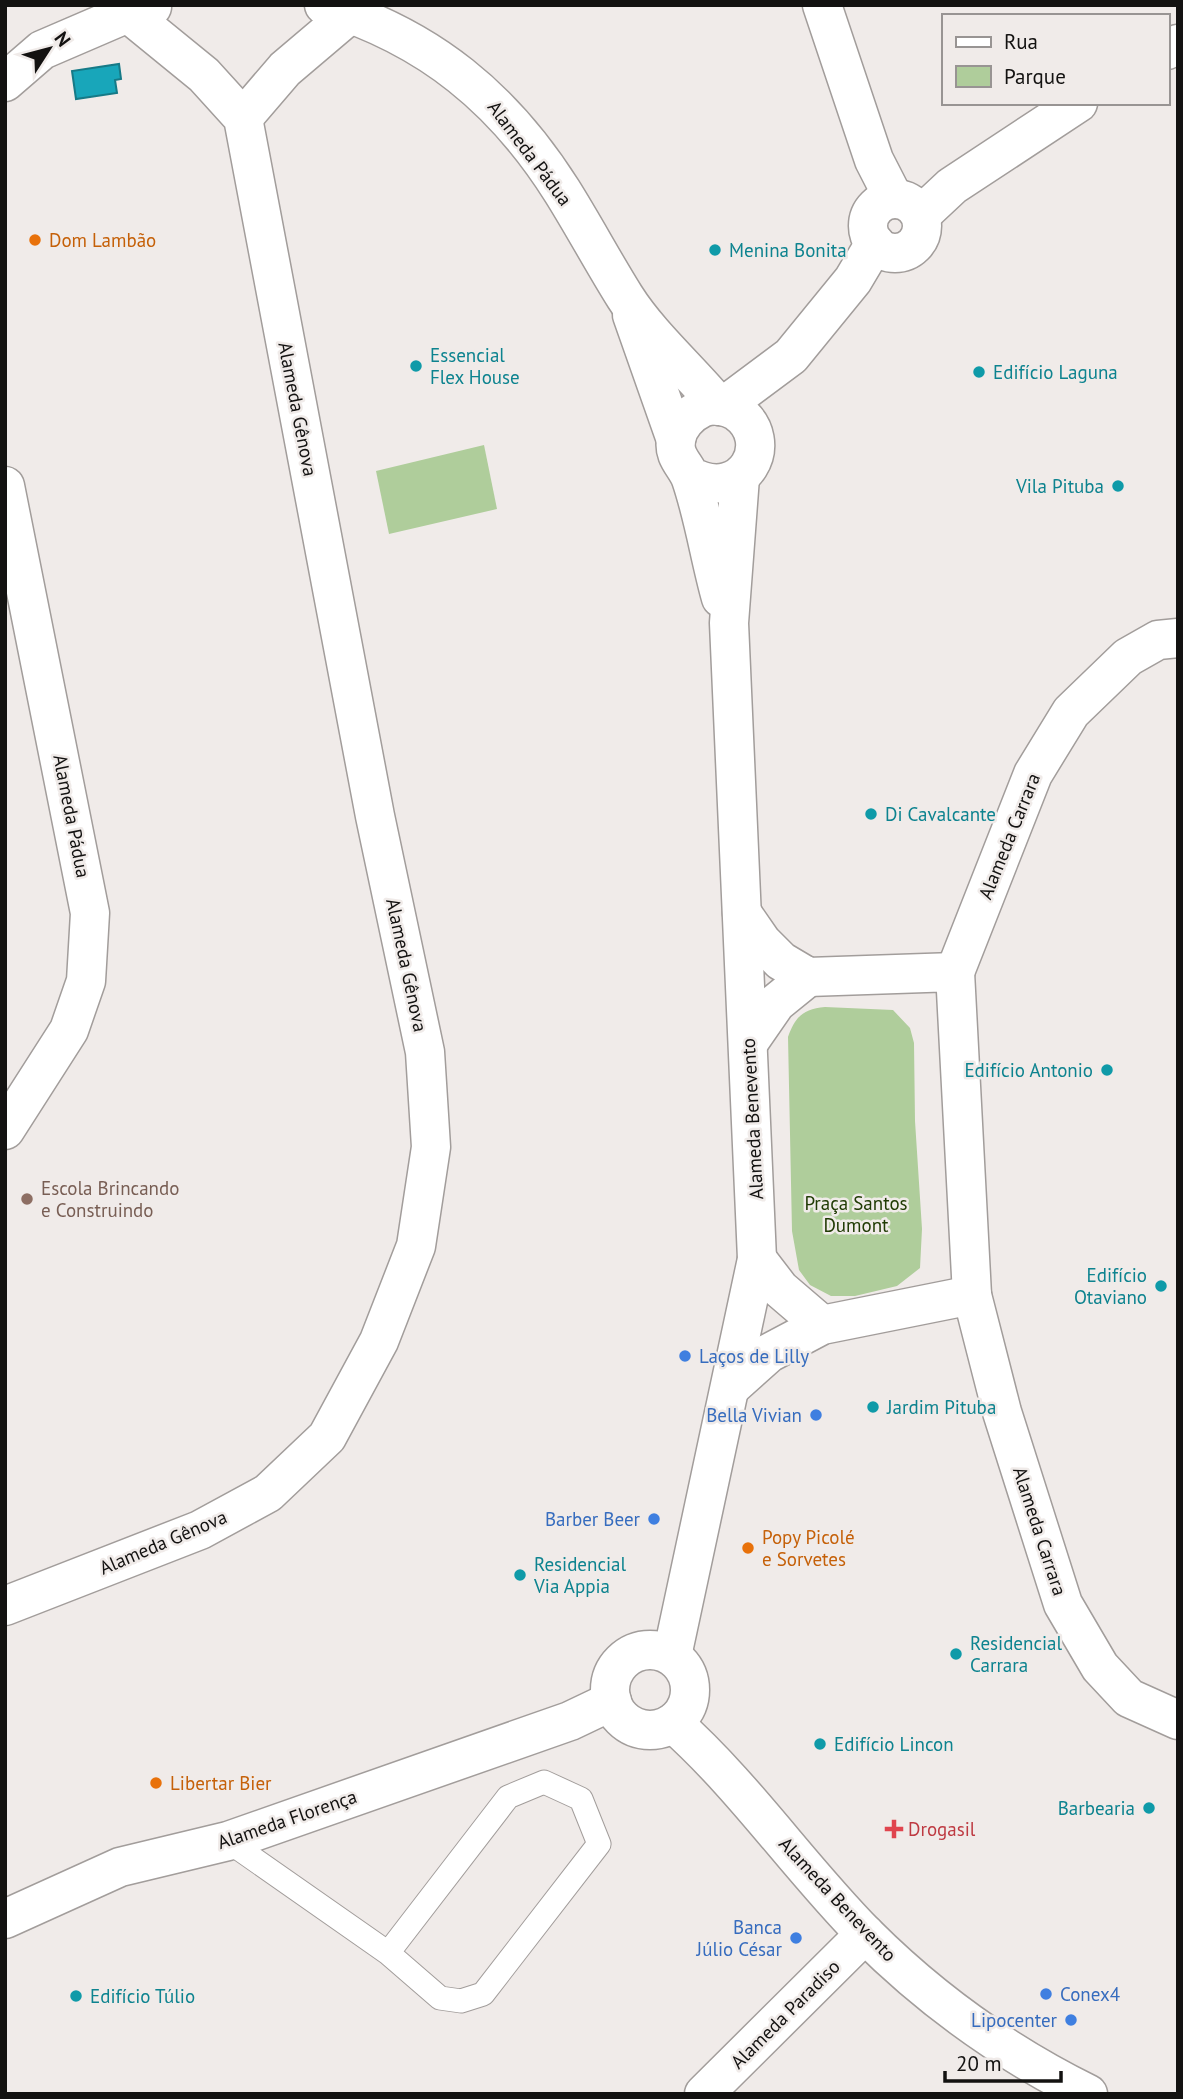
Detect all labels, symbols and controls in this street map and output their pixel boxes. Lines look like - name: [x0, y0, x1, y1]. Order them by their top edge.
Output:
- north arrow: [14, 14, 84, 84]
- legend: [942, 14, 1169, 105]
- text: N: [49, 27, 76, 51]
- text: Rua: [1004, 28, 1038, 55]
- text: Parque: [1004, 63, 1066, 90]
- street label: Alameda Pádua: [483, 96, 577, 210]
- place label: Dom Lambão: [49, 228, 156, 252]
- marker: Dom Lambão: [27, 232, 43, 248]
- place label: Menina Bonita: [729, 238, 847, 262]
- marker: Menina Bonita: [707, 242, 723, 258]
- street label: Alameda Gênova: [273, 340, 323, 478]
- place label: Essencial Flex House: [430, 343, 520, 389]
- marker: Essencial Flex House: [408, 358, 424, 374]
- place label: Edifício Laguna: [993, 360, 1118, 384]
- marker: Edifício Laguna: [971, 364, 987, 380]
- place label: Vila Pituba: [1015, 474, 1104, 498]
- marker: Vila Pituba: [1110, 478, 1126, 494]
- street label: Alameda Pádua: [48, 752, 96, 880]
- street label: Alameda Carrara: [973, 769, 1045, 903]
- place label: Di Cavalcante: [885, 802, 996, 826]
- marker: Di Cavalcante: [863, 806, 879, 822]
- street label: Alameda Gênova: [381, 896, 433, 1034]
- street label: Alameda Benevento: [736, 1038, 768, 1200]
- place label: Edifício Antonio: [964, 1058, 1093, 1082]
- marker: Edifício Antonio: [1099, 1062, 1115, 1078]
- place label: Escola Brincando e Construindo: [41, 1176, 179, 1222]
- marker: Escola Brincando e Construindo: [19, 1191, 35, 1207]
- park label: Praça Santos Dumont: [804, 1191, 908, 1237]
- place label: Edifício Otaviano: [1074, 1263, 1147, 1309]
- marker: Edifício Otaviano: [1153, 1278, 1169, 1294]
- place label: Laços de Lilly: [699, 1344, 809, 1368]
- marker: Laços de Lilly: [677, 1348, 693, 1364]
- place label: Jardim Pituba: [886, 1395, 996, 1419]
- marker: Jardim Pituba: [865, 1399, 881, 1415]
- place label: Bella Vivian: [706, 1403, 802, 1427]
- marker: Bella Vivian: [808, 1407, 824, 1423]
- street label: Alameda Carrara: [1008, 1464, 1072, 1598]
- street label: Alameda Gênova: [96, 1504, 230, 1580]
- place label: Barber Beer: [545, 1507, 641, 1531]
- marker: Barber Beer: [646, 1511, 662, 1527]
- place label: Popy Picolé e Sorvetes: [762, 1525, 855, 1571]
- marker: Popy Picolé e Sorvetes: [740, 1540, 756, 1556]
- place label: Residencial Via Appia: [533, 1552, 626, 1598]
- marker: Residencial Via Appia: [512, 1567, 528, 1583]
- place label: Residencial Carrara: [970, 1631, 1062, 1677]
- marker: Residencial Carrara: [948, 1646, 964, 1662]
- place label: Edifício Lincon: [834, 1732, 954, 1756]
- marker: Edifício Lincon: [812, 1736, 828, 1752]
- place label: Libertar Bier: [170, 1771, 272, 1795]
- marker: Libertar Bier: [148, 1775, 164, 1791]
- street label: Alameda Florença: [214, 1784, 360, 1854]
- place label: Barbearia: [1058, 1796, 1135, 1820]
- marker: Barbearia: [1141, 1800, 1157, 1816]
- place label: Drogasil: [908, 1817, 976, 1841]
- marker: Drogasil: [886, 1821, 902, 1837]
- street label: Alameda Benevento: [774, 1832, 902, 1966]
- place label: Banca Júlio César: [696, 1915, 783, 1961]
- marker: Banca Júlio César: [788, 1930, 804, 1946]
- street label: Alameda Paradiso: [725, 1954, 845, 2074]
- place label: Conex4: [1060, 1982, 1120, 2006]
- place label: Edifício Túlio: [90, 1984, 195, 2008]
- marker: Conex4: [1038, 1986, 1054, 2002]
- marker: Edifício Túlio: [68, 1988, 84, 2004]
- place label: Lipocenter: [971, 2008, 1058, 2032]
- marker: Lipocenter: [1063, 2012, 1079, 2028]
- scale bar: [945, 2039, 1060, 2084]
- text: 20 m: [956, 2050, 1002, 2077]

